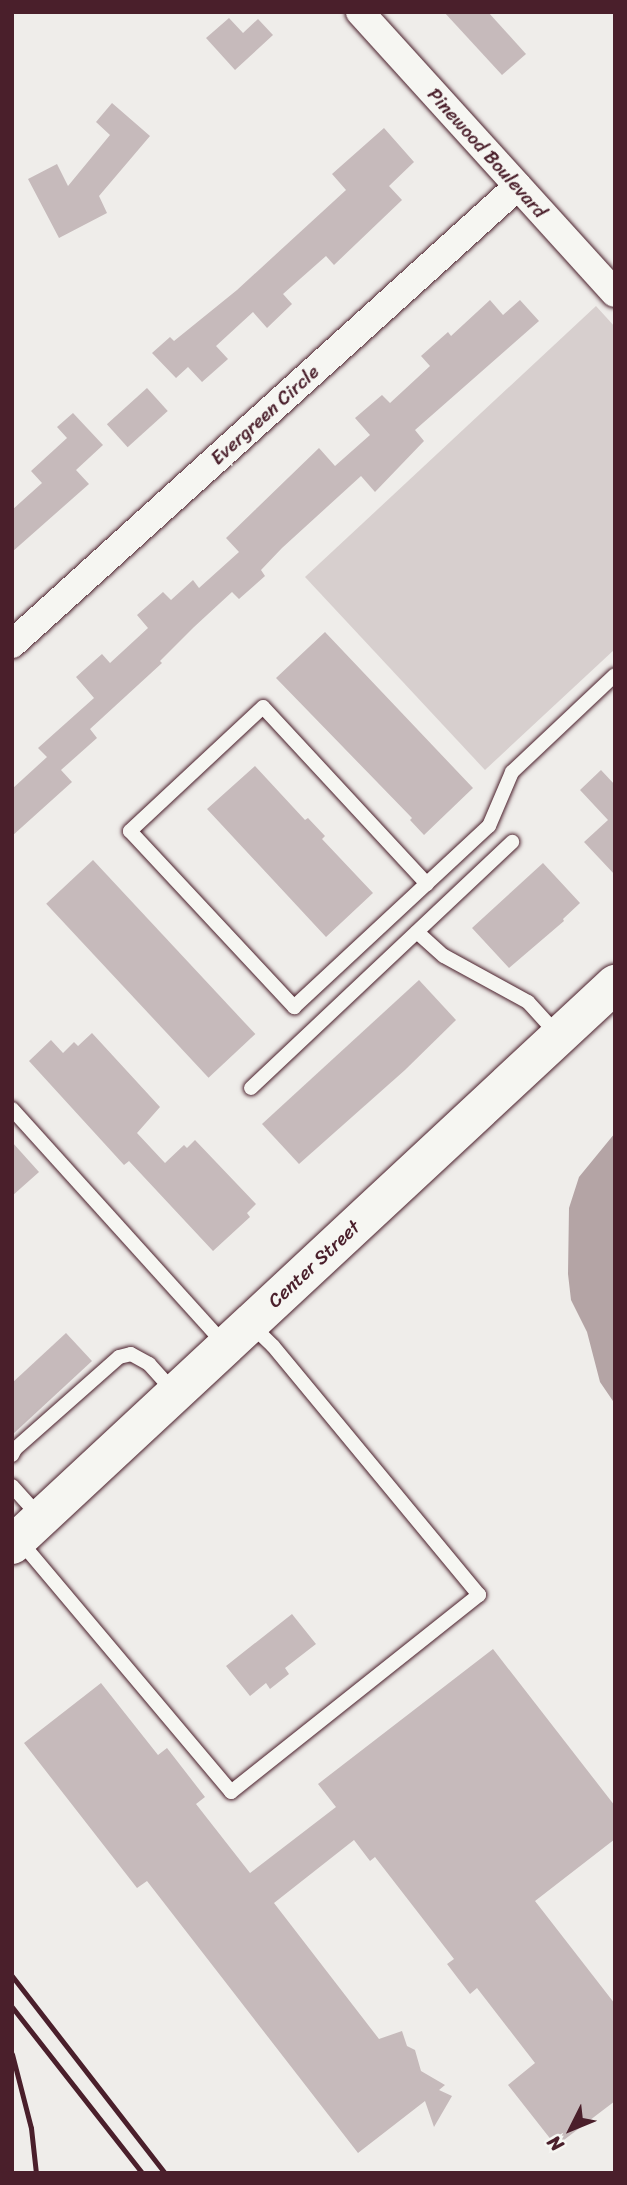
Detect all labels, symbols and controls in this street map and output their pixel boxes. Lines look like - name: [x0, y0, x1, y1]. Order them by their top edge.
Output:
- street label: Pinewood Boulevard: [423, 84, 551, 222]
- street label: Evergreen Circle: [206, 360, 324, 470]
- street label: Center Street: [263, 1215, 365, 1313]
- north arrow: [536, 2094, 606, 2164]
- text: N: [539, 2128, 572, 2160]

